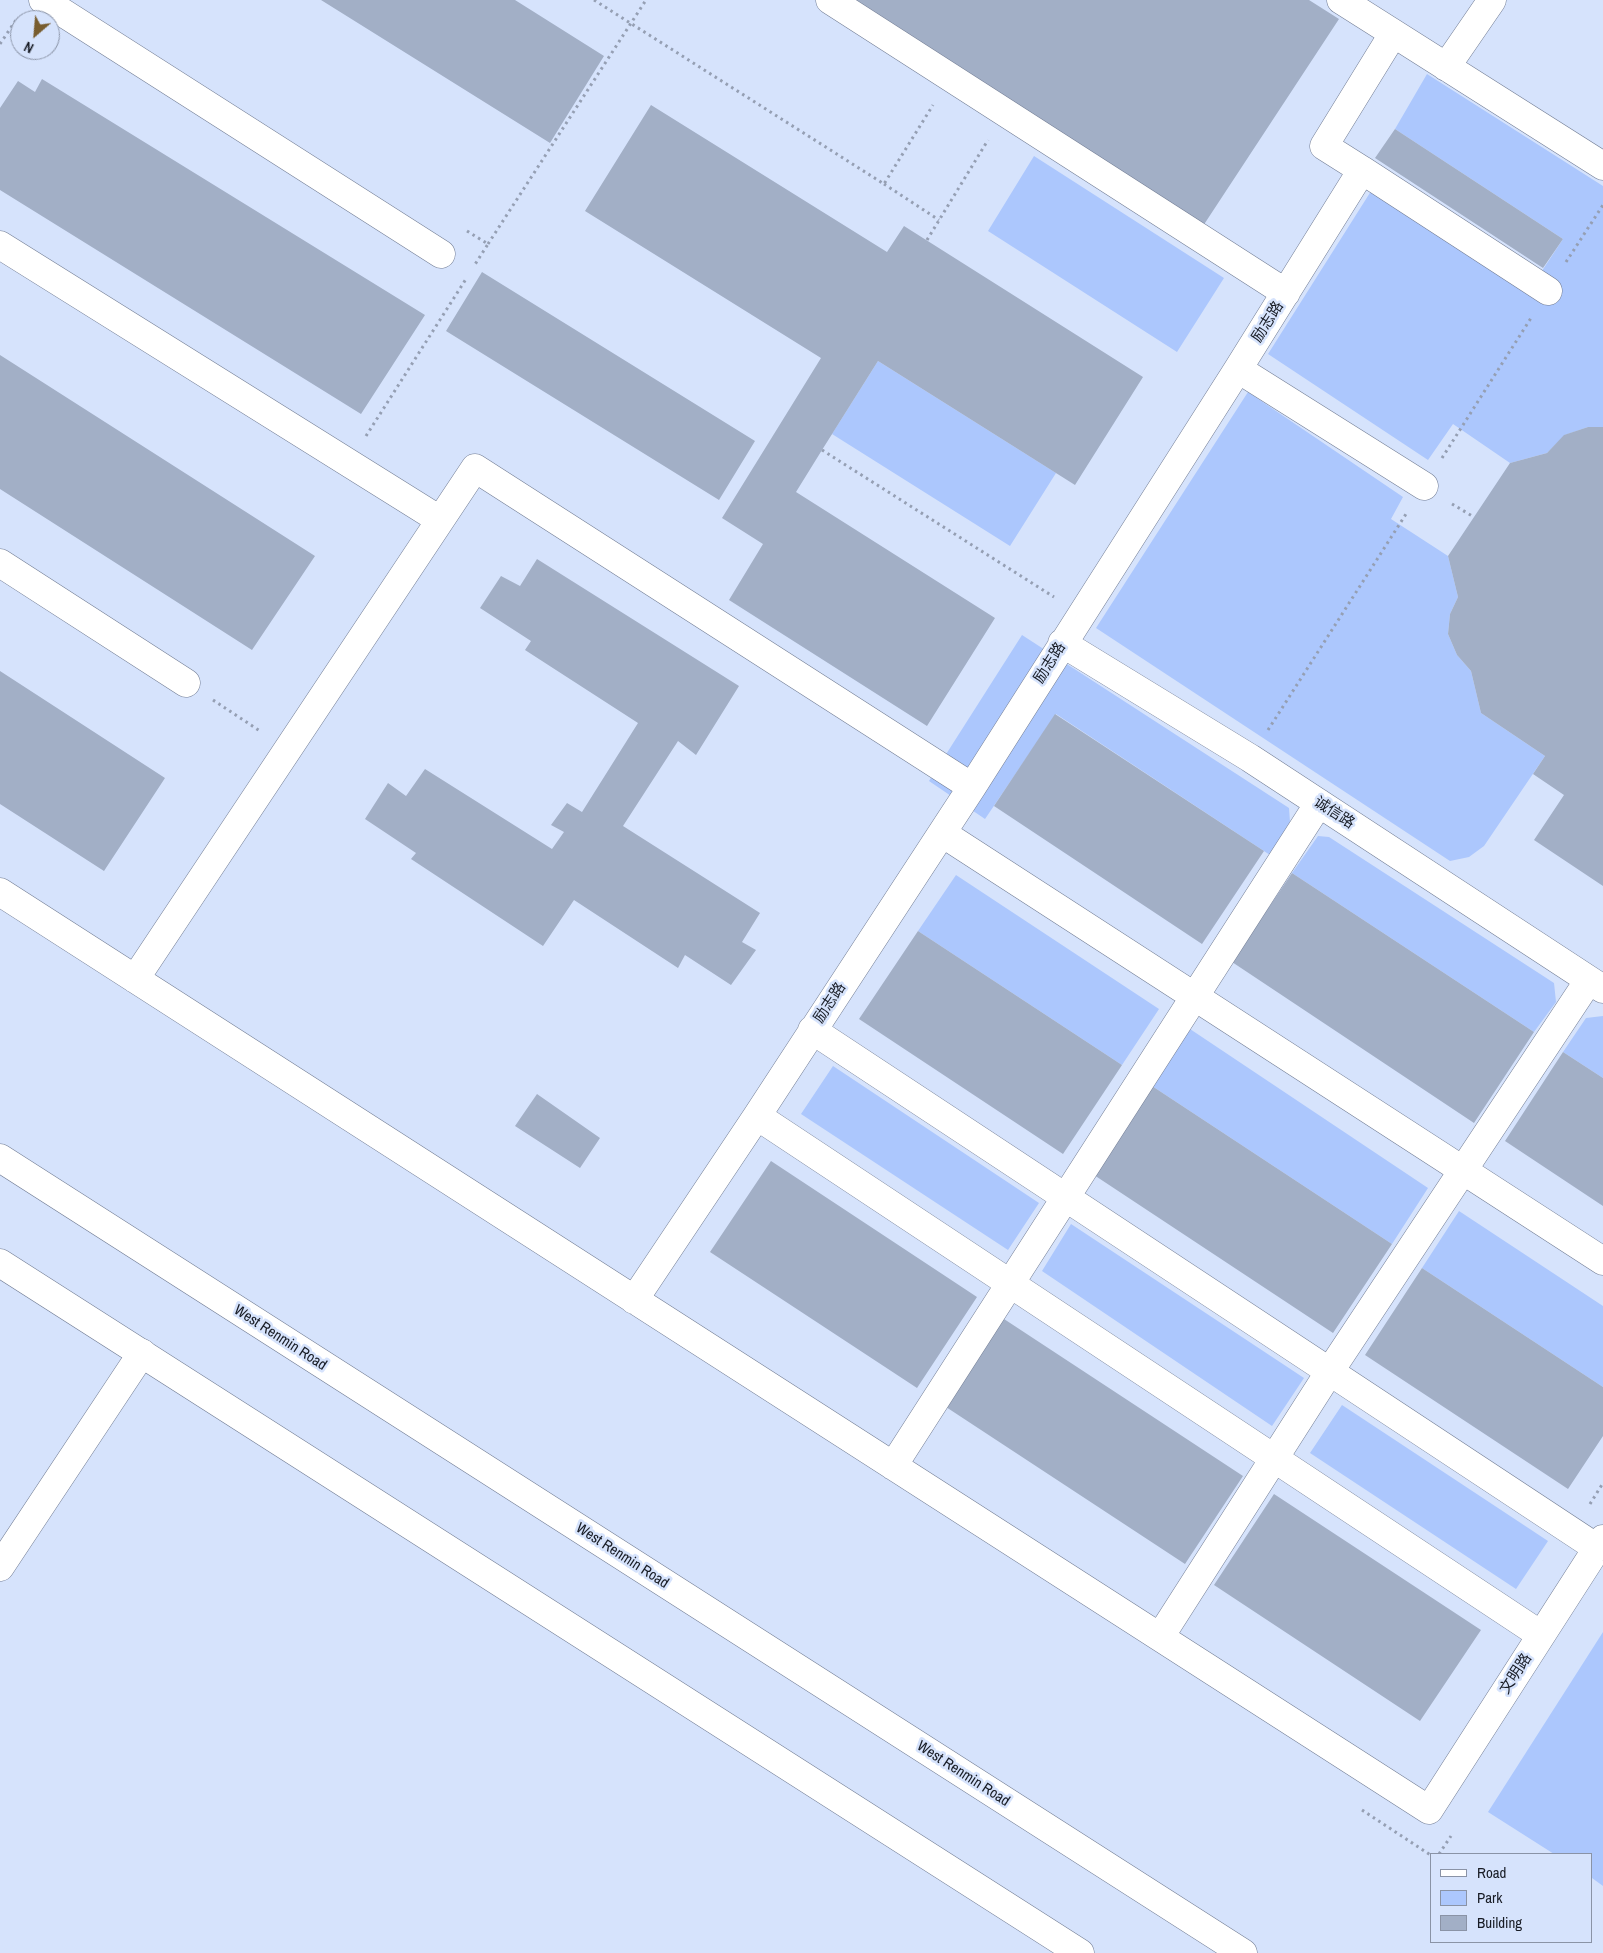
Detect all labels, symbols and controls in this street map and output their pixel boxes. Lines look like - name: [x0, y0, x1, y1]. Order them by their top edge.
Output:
- north arrow: [10, 10, 60, 60]
- text: N: [21, 38, 36, 57]
- street label: 励志路: [1248, 298, 1288, 346]
- street label: 励志路: [1030, 639, 1070, 687]
- street label: 诚信路: [1310, 793, 1358, 833]
- street label: 励志路: [810, 979, 850, 1027]
- street label: West Renmin Road: [230, 1301, 330, 1375]
- street label: West Renmin Road: [572, 1519, 672, 1593]
- street label: 文明路: [1496, 1650, 1536, 1698]
- street label: West Renmin Road: [913, 1737, 1013, 1811]
- legend: [1430, 1853, 1593, 1943]
- text: Road: [1477, 1862, 1506, 1883]
- text: Park: [1477, 1887, 1502, 1908]
- text: Building: [1477, 1912, 1522, 1933]

